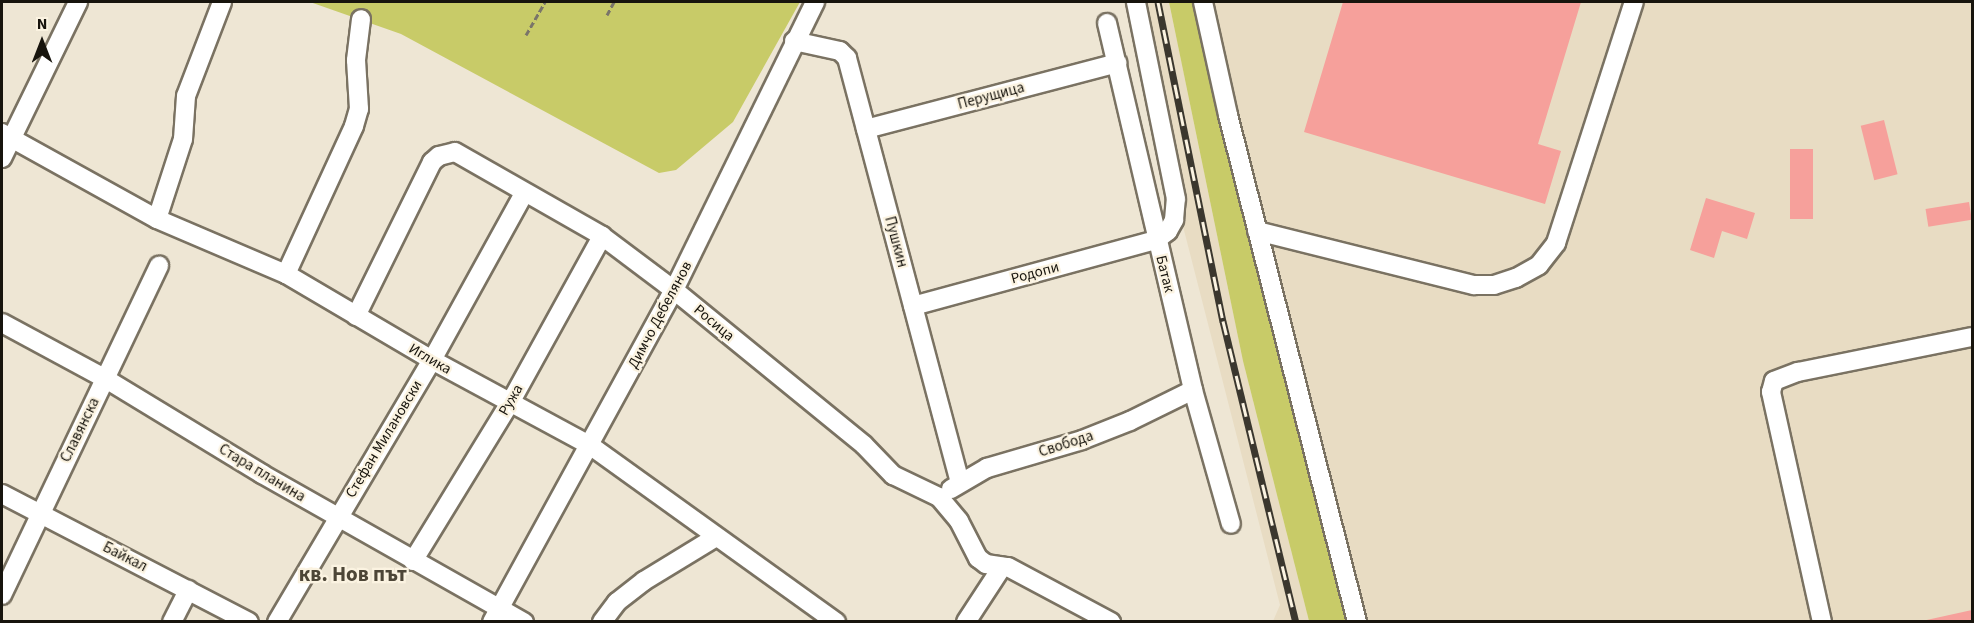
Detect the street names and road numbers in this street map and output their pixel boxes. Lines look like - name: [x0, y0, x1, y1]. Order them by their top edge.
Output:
- street label: Перущица: [956, 78, 1026, 114]
- street label: Пушкин: [881, 214, 911, 270]
- street label: Батак: [1152, 254, 1178, 294]
- street label: Димчо Дебелянов: [624, 258, 696, 372]
- street label: Родопи: [1009, 258, 1061, 288]
- street label: Росица: [690, 301, 738, 345]
- street label: Иглика: [405, 340, 455, 378]
- street label: Стефан Милановски: [342, 377, 426, 501]
- street label: Ружа: [495, 381, 527, 419]
- street label: Славянска: [57, 395, 103, 465]
- street label: Свобода: [1036, 427, 1096, 461]
- street label: Стара планина: [215, 440, 309, 506]
- street label: Байкал: [100, 538, 150, 576]

